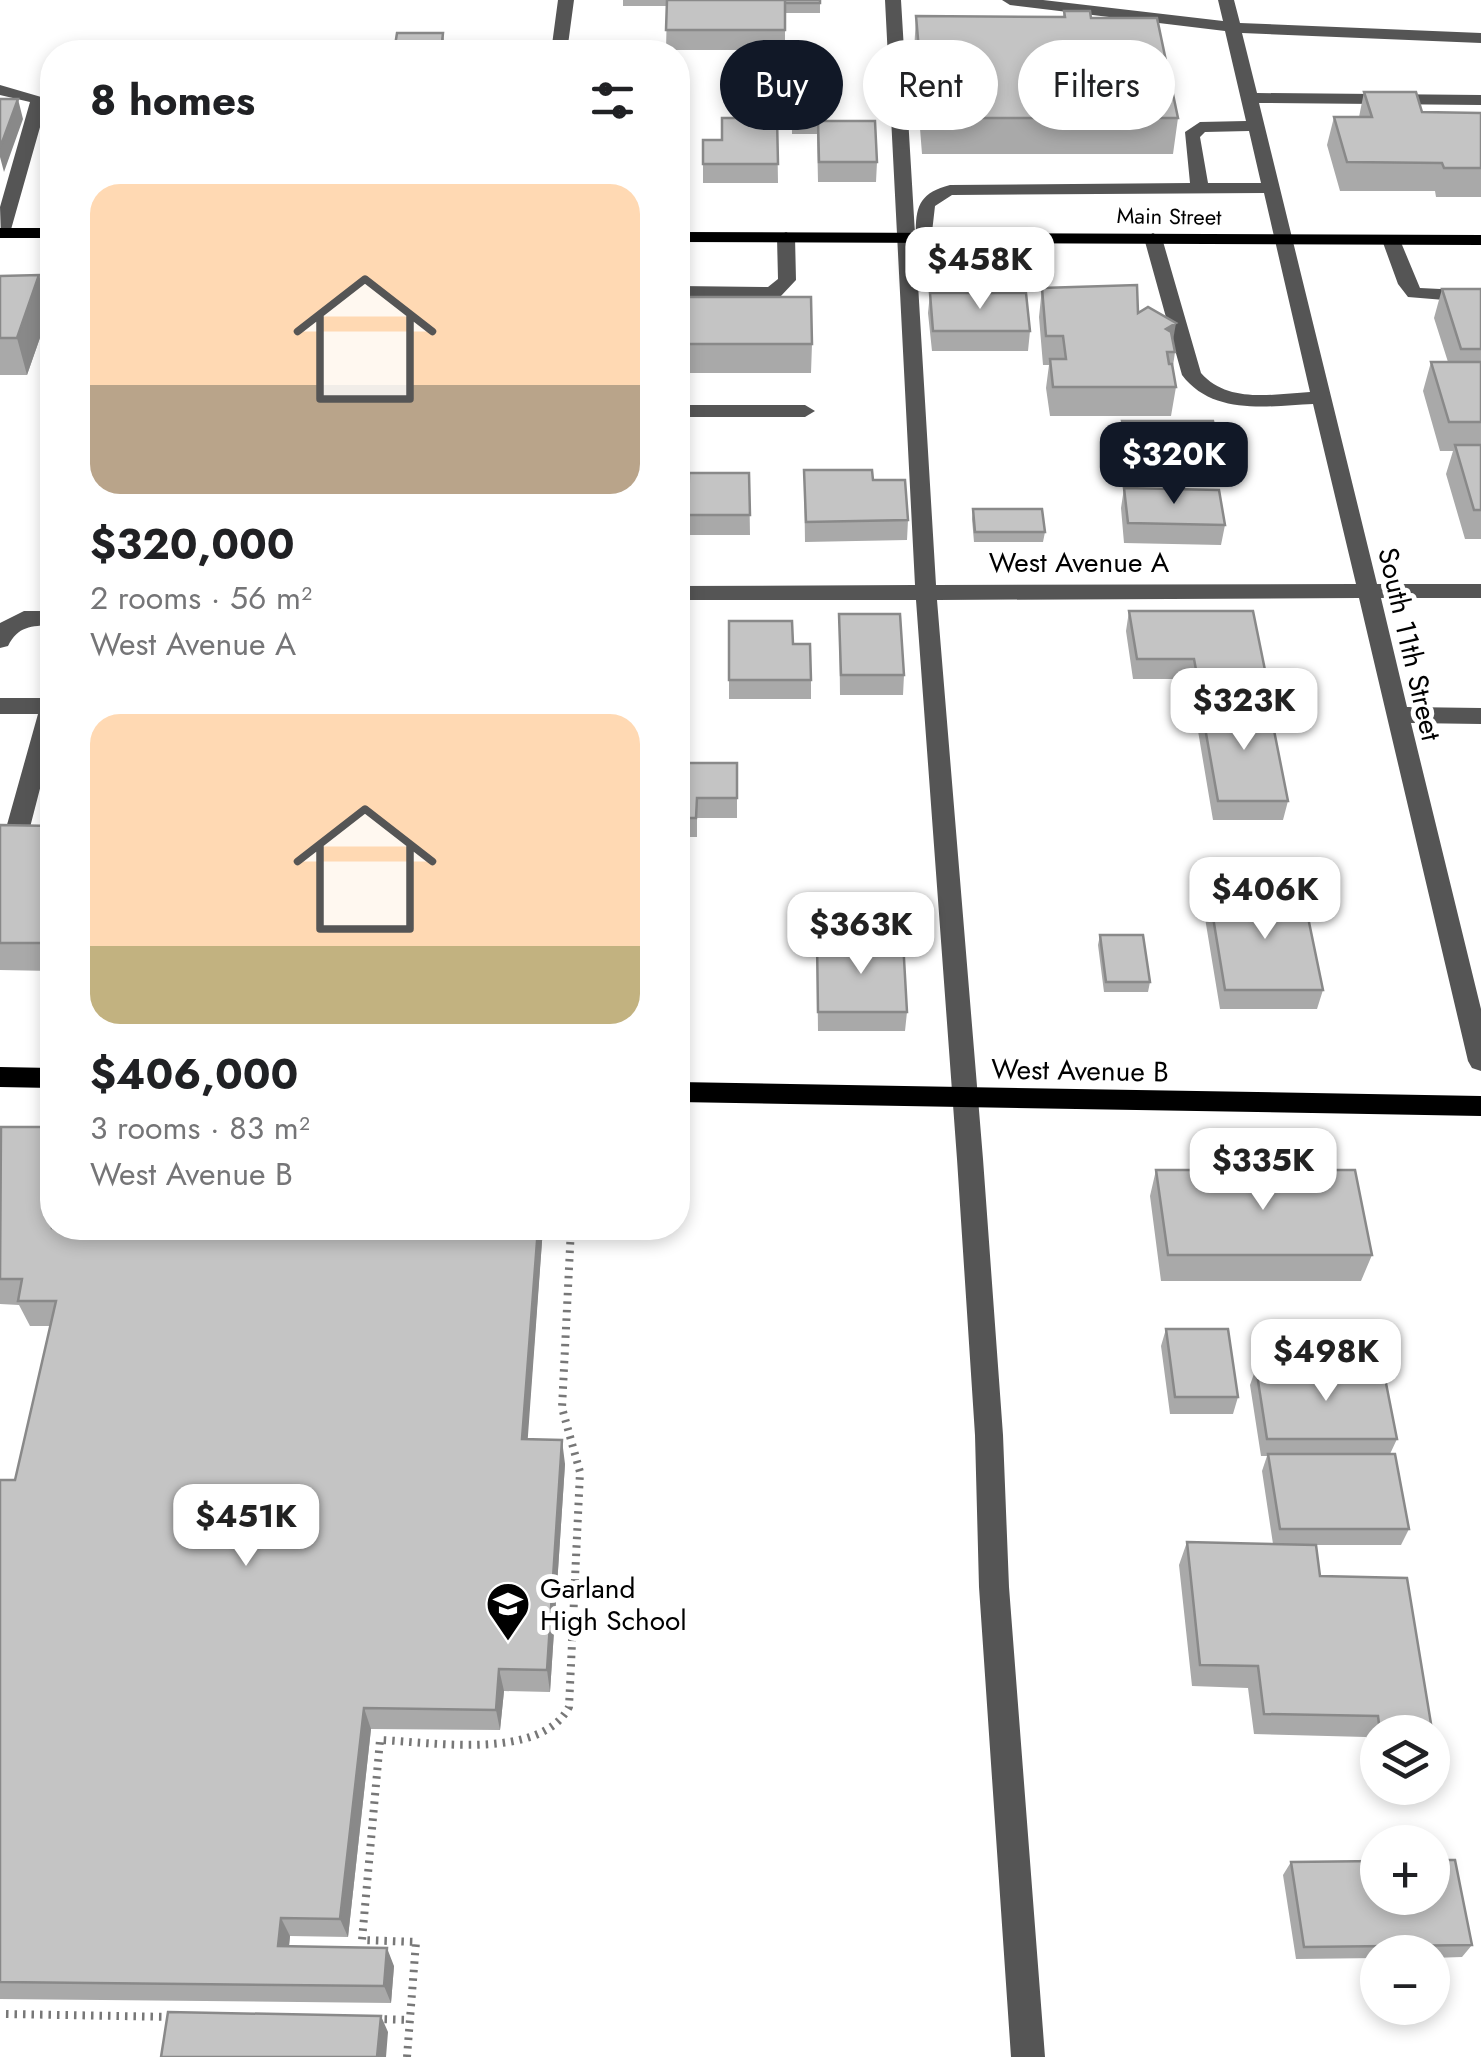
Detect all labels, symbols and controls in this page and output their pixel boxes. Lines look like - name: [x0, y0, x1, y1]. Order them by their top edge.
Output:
- chip: Buy: [720, 40, 843, 130]
- chip: Rent: [863, 40, 998, 130]
- chip: Filters: [1018, 40, 1175, 130]
- text: 8 homes: [90, 70, 255, 131]
- icon: filters: [585, 73, 640, 128]
- street label: Main Street: [1116, 199, 1222, 233]
- pin: $458K: [910, 227, 1050, 312]
- text: $458K: [927, 236, 1033, 282]
- icon: home: [275, 249, 455, 429]
- pin: $320K: [1104, 422, 1244, 507]
- text: $320K: [1122, 431, 1226, 477]
- text: $320,000: [90, 514, 295, 575]
- street label: West Avenue A: [989, 542, 1170, 583]
- street label: South 11th Street: [1367, 544, 1452, 745]
- text: 2 rooms · 56 m²: [90, 575, 312, 621]
- text: West Avenue A: [90, 621, 296, 667]
- pin: $323K: [1174, 668, 1314, 753]
- text: $323K: [1192, 677, 1296, 723]
- icon: home: [275, 779, 455, 959]
- pin: $406K: [1195, 857, 1335, 942]
- text: $406K: [1211, 866, 1319, 912]
- pin: $363K: [791, 892, 931, 977]
- text: $363K: [809, 901, 913, 947]
- text: $406,000: [90, 1044, 298, 1105]
- street label: West Avenue B: [991, 1048, 1169, 1093]
- text: 3 rooms · 83 m²: [90, 1105, 310, 1151]
- pin: $335K: [1193, 1128, 1333, 1213]
- text: $335K: [1212, 1137, 1314, 1183]
- text: West Avenue B: [90, 1151, 293, 1197]
- pin: $498K: [1256, 1319, 1396, 1404]
- text: $498K: [1273, 1328, 1379, 1374]
- pin: $451K: [176, 1484, 316, 1569]
- text: $451K: [195, 1493, 297, 1539]
- place label: Garland High School: [540, 1568, 687, 1641]
- school or university icon: Garland High School: [485, 1581, 531, 1642]
- map controls: [1360, 1715, 1450, 2025]
- button: layers: [1360, 1715, 1450, 1805]
- button: +: [1360, 1825, 1450, 1915]
- button: −: [1360, 1935, 1450, 2025]

